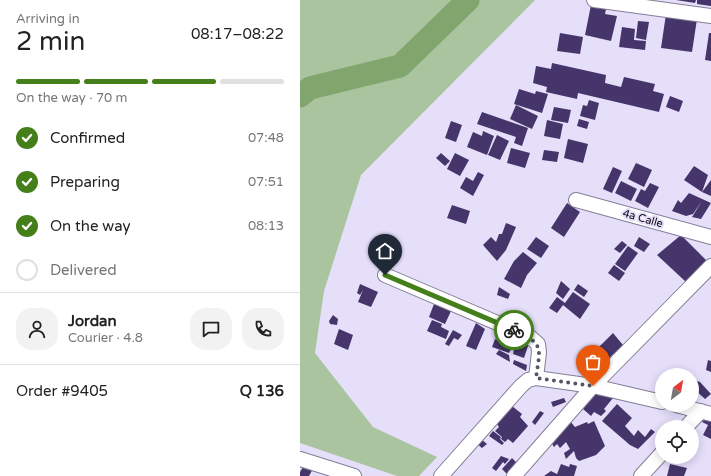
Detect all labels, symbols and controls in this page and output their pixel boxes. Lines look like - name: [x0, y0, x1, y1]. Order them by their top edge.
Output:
- text: Arriving in: [16, 11, 80, 27]
- text: 08:17–08:22: [191, 25, 284, 43]
- text: 2 min: [16, 26, 85, 57]
- text: On the way · 70 m: [16, 90, 128, 106]
- icon: check: [16, 127, 38, 149]
- text: Confirmed: [50, 129, 125, 147]
- text: 07:48: [248, 130, 284, 146]
- icon: check: [16, 171, 38, 193]
- text: Preparing: [50, 173, 120, 191]
- text: 07:51: [248, 174, 284, 190]
- street label: 4a Calle: [621, 207, 665, 230]
- icon: check: [16, 215, 38, 237]
- text: On the way: [50, 217, 130, 235]
- text: 08:13: [248, 218, 284, 234]
- pin: [368, 234, 402, 275]
- icon: home: [374, 240, 396, 262]
- text: Delivered: [50, 261, 117, 279]
- button: person: [16, 308, 58, 350]
- button: chat: [190, 308, 232, 350]
- button: phone: [242, 308, 284, 350]
- courier: [494, 310, 534, 350]
- text: Jordan: [68, 312, 117, 330]
- icon: bike: [503, 319, 525, 341]
- text: Courier · 4.8: [68, 330, 143, 346]
- pin: [576, 345, 610, 386]
- icon: bag: [582, 351, 604, 373]
- north arrow: [655, 368, 699, 412]
- map controls: [655, 368, 699, 464]
- text: Order #9405: [16, 382, 108, 400]
- text: Q 136: [240, 382, 284, 400]
- button: locate: [655, 420, 699, 464]

